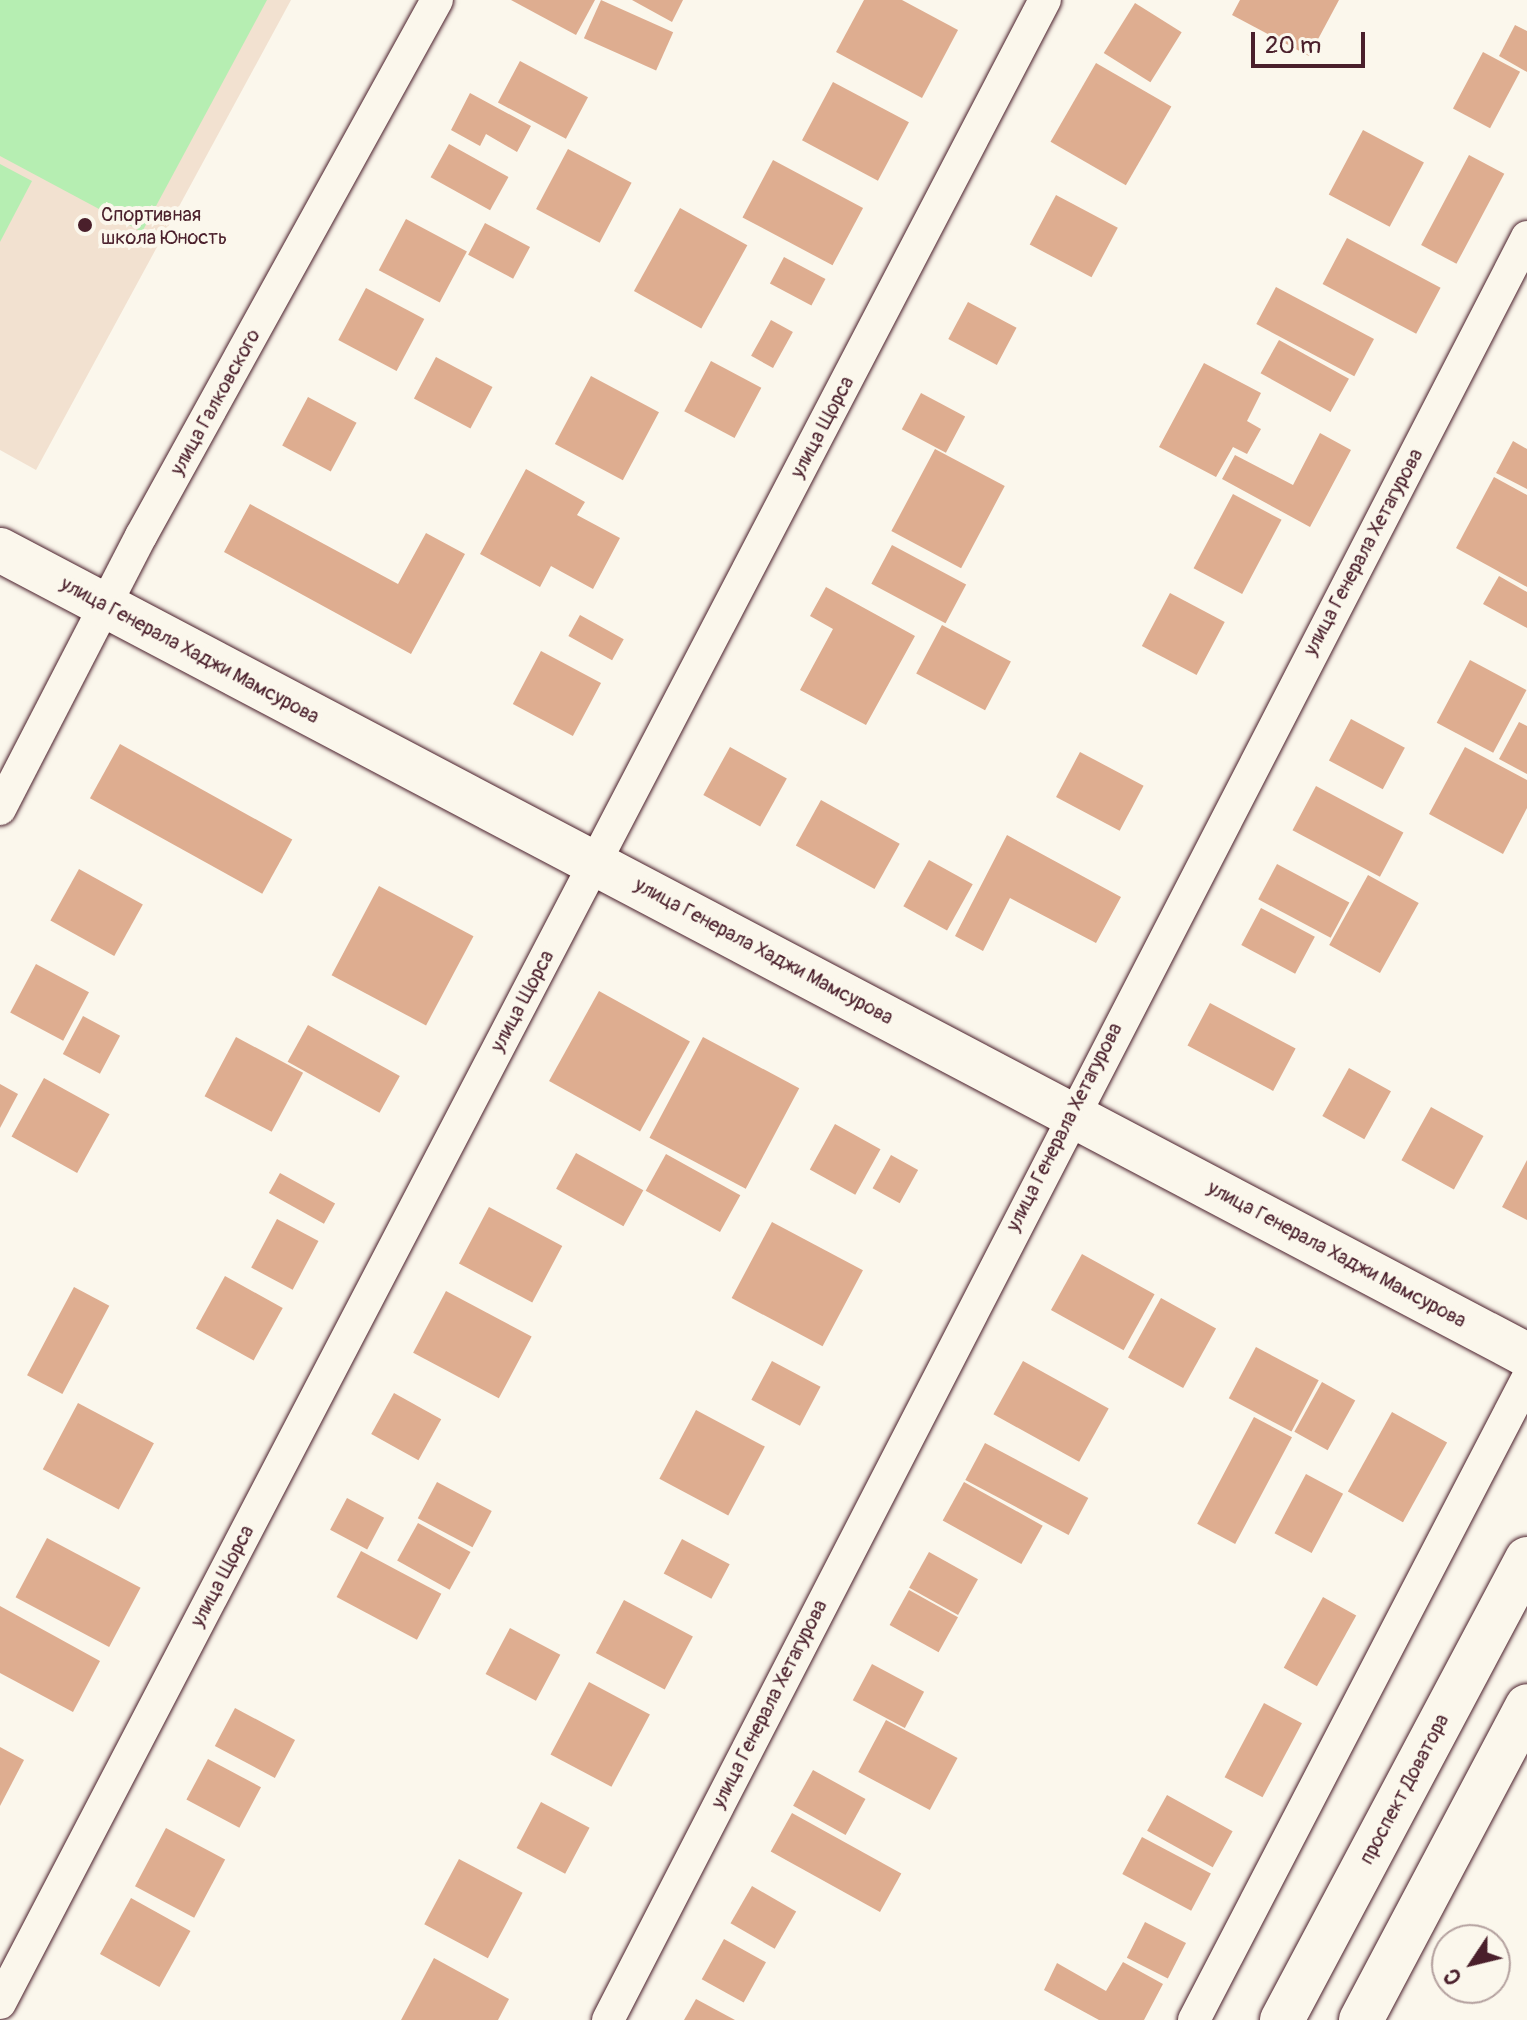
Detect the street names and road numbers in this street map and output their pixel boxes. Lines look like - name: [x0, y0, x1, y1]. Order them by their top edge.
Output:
- street label: улица Галковского: [165, 325, 265, 479]
- street label: улица Щорса: [785, 372, 859, 482]
- street label: улица Генерала Хетагурова: [1298, 444, 1428, 660]
- street label: улица Генерала Хаджи Мамсурова: [57, 571, 323, 729]
- street label: улица Генерала Хаджи Мамсурова: [631, 872, 897, 1030]
- street label: улица Щорса: [485, 946, 559, 1056]
- street label: улица Генерала Хетагурова: [1001, 1019, 1127, 1235]
- street label: улица Генерала Хаджи Мамсурова: [1204, 1175, 1470, 1333]
- street label: улица Щорса: [185, 1521, 259, 1631]
- street label: улица Генерала Хетагурова: [706, 1596, 832, 1812]
- street label: проспект Доватора: [1354, 1710, 1454, 1868]

